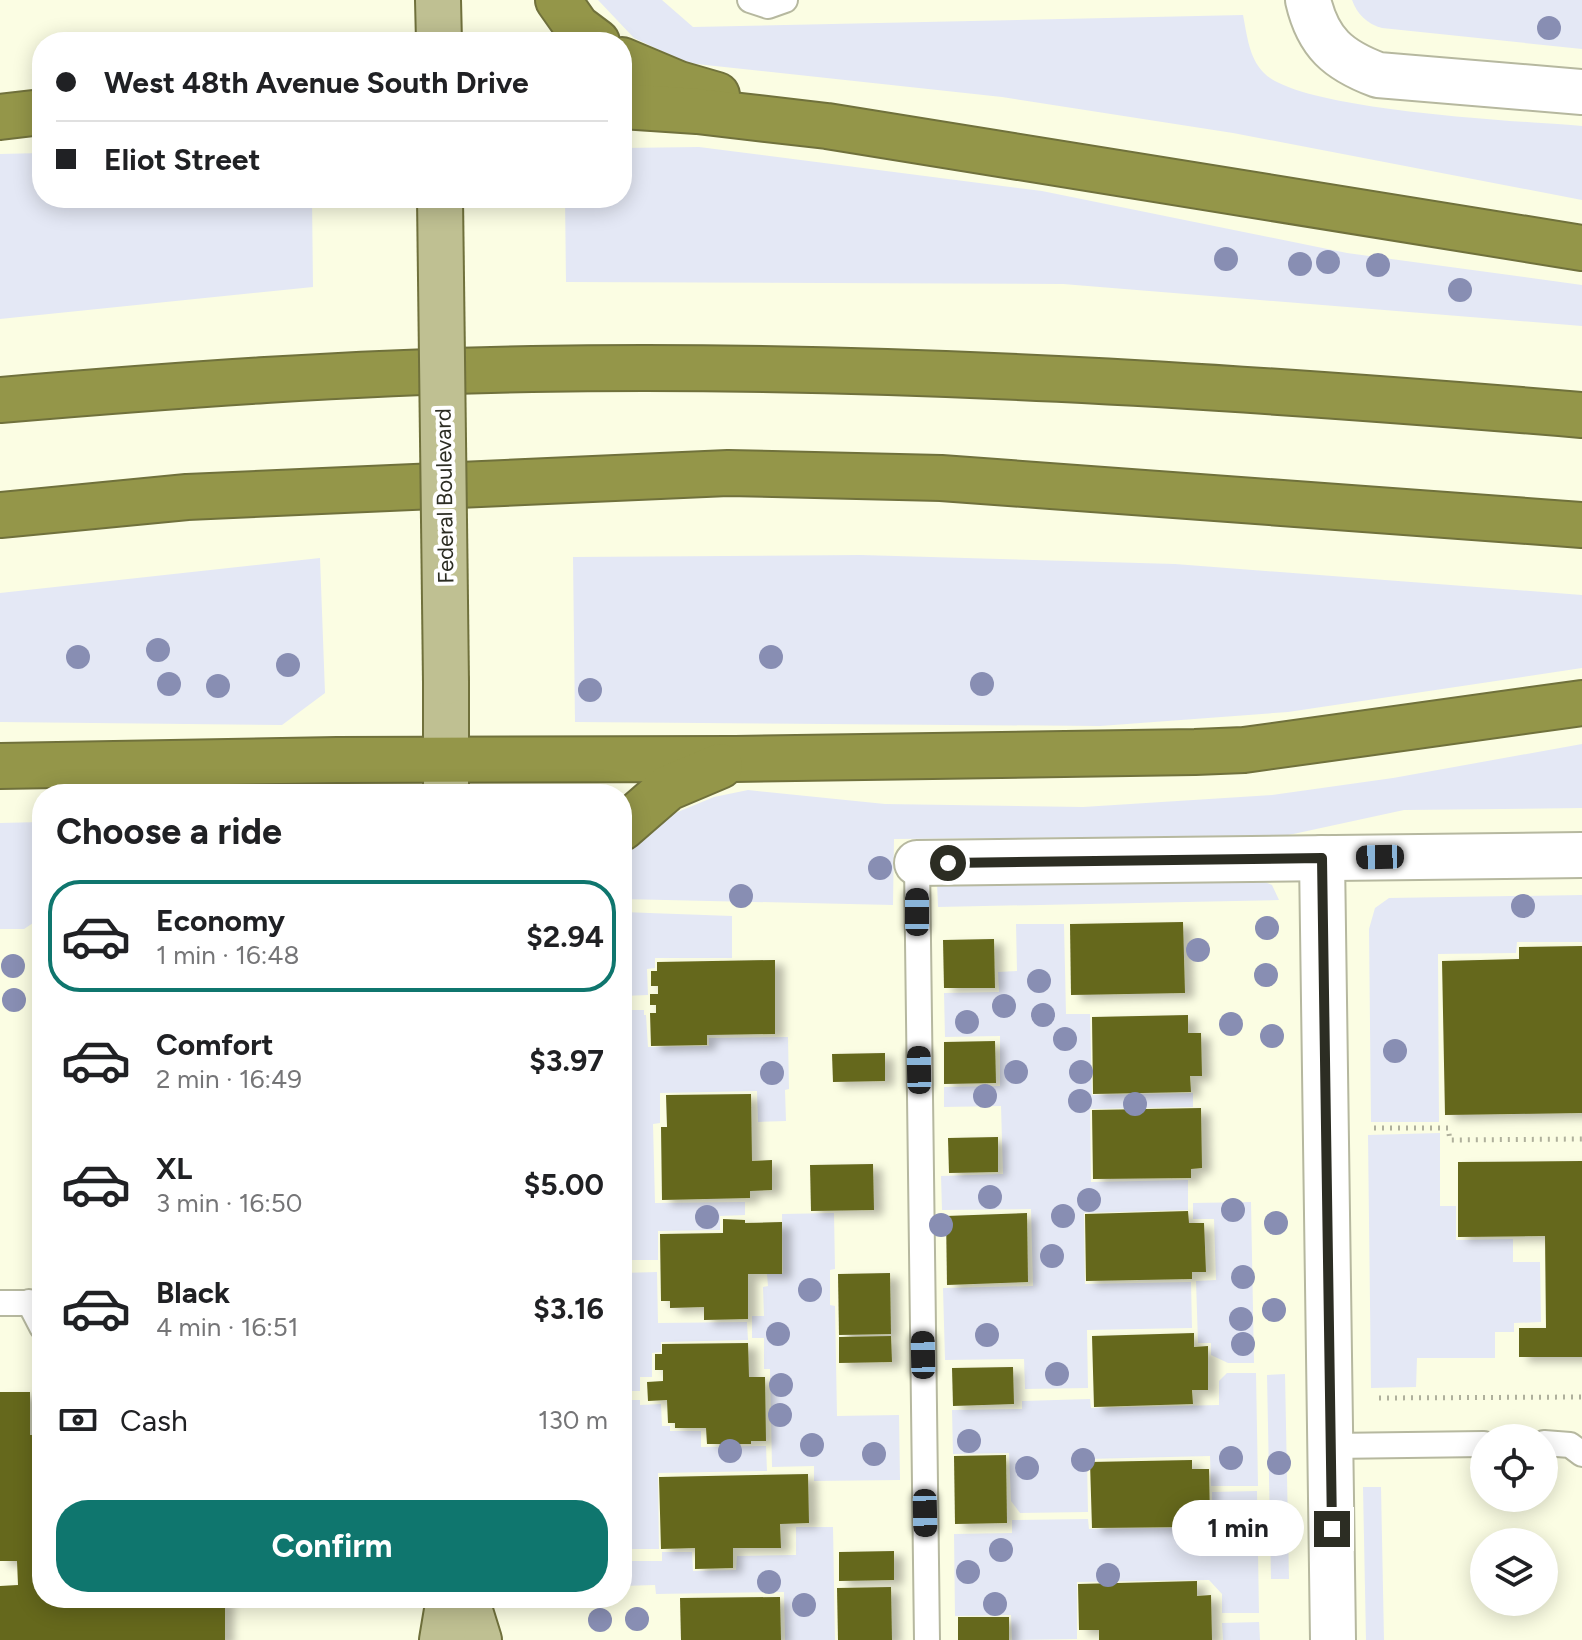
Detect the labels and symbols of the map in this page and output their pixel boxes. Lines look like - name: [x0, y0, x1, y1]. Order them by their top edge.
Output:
- street label: Federal Boulevard: [429, 408, 460, 584]
- route start: [930, 845, 966, 881]
- car: [1356, 845, 1404, 869]
- car: [905, 888, 929, 936]
- car: [907, 1046, 931, 1094]
- car: [911, 1331, 935, 1379]
- car: [913, 1489, 937, 1537]
- callout: 1 min: [1172, 1501, 1304, 1557]
- route end: [1314, 1511, 1350, 1547]

